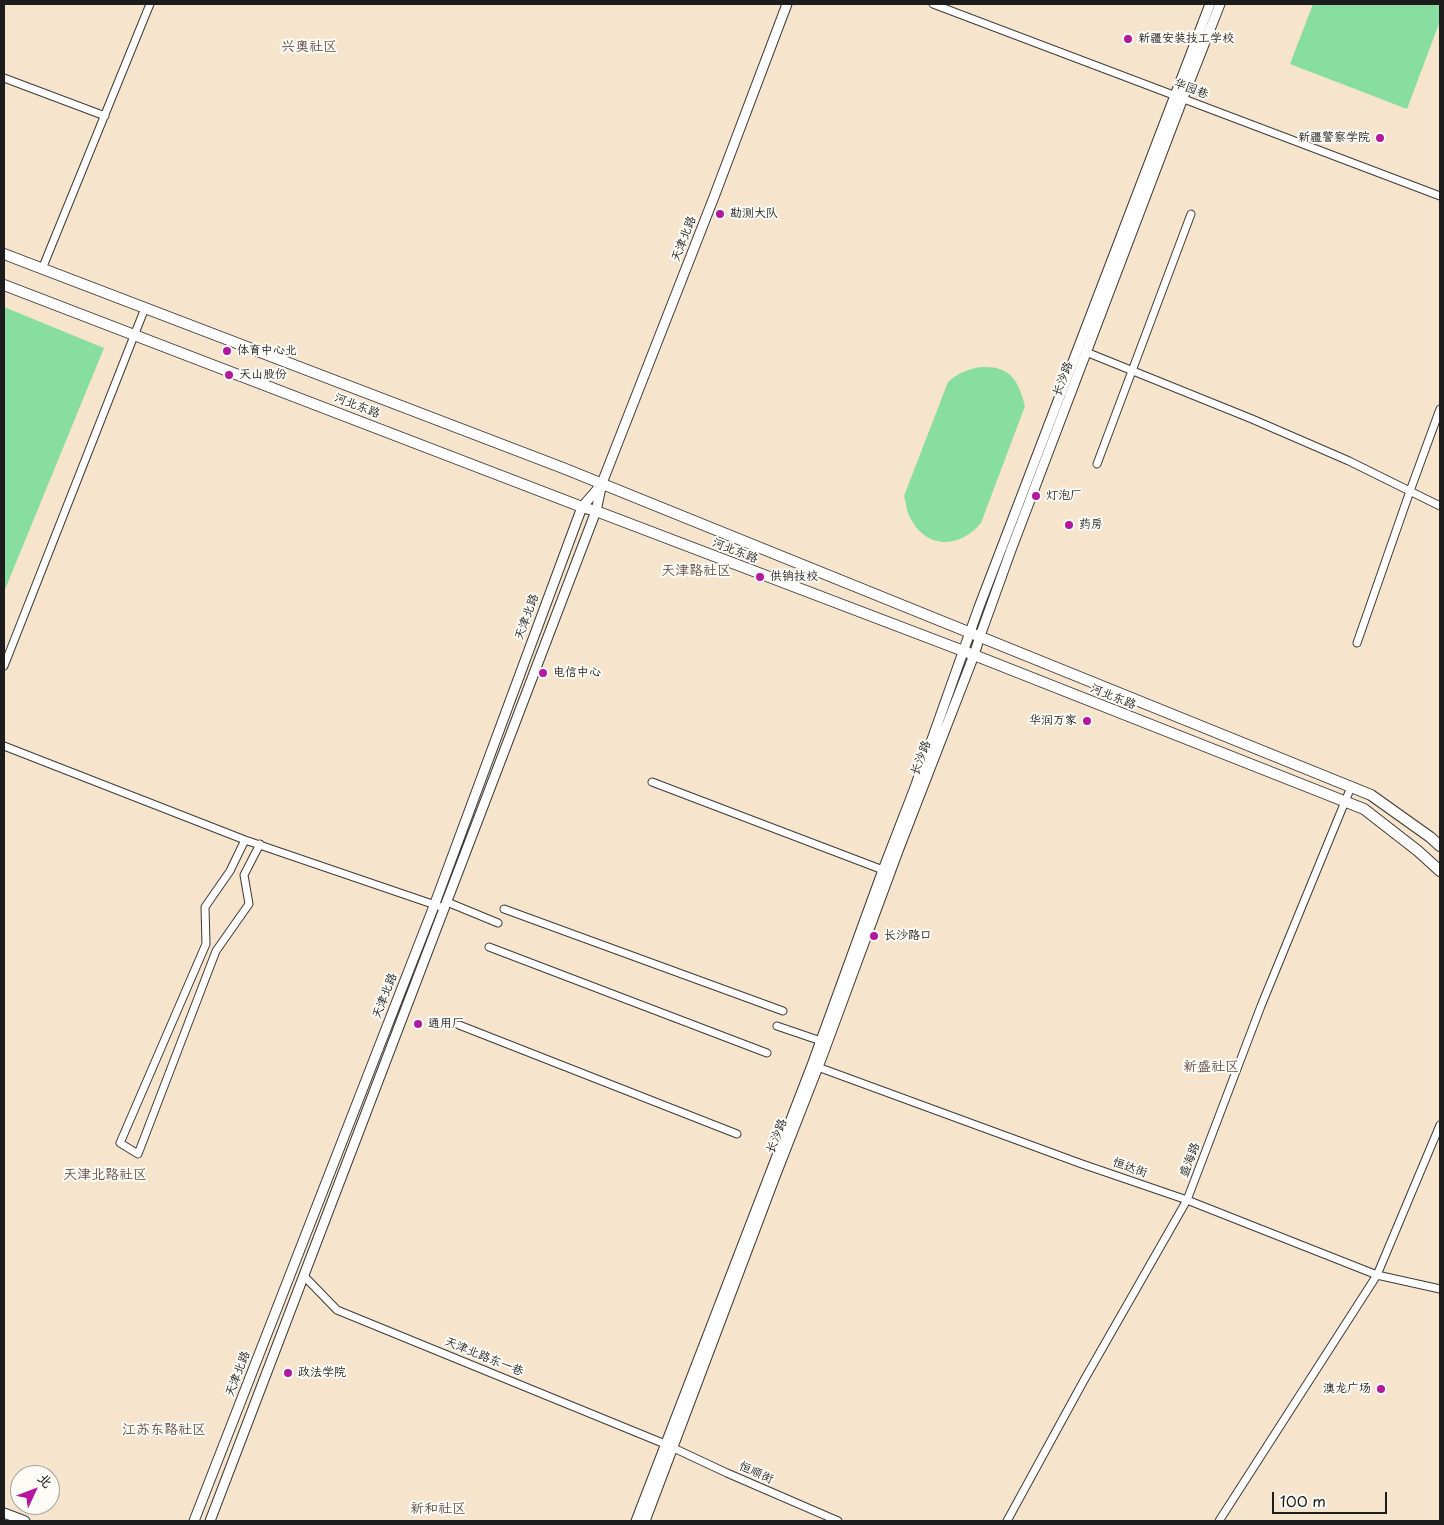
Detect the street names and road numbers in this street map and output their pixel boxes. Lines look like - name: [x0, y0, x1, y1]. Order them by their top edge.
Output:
- street label: 华园巷: [1172, 76, 1210, 102]
- street label: 天津北路: [669, 214, 699, 264]
- street label: 长沙路: [1050, 360, 1076, 398]
- street label: 河北东路: [332, 391, 382, 421]
- street label: 河北东路: [710, 536, 760, 566]
- street label: 天津北路: [512, 592, 542, 642]
- street label: 河北东路: [1088, 681, 1138, 713]
- street label: 长沙路: [908, 739, 934, 777]
- street label: 天津北路: [370, 971, 400, 1021]
- street label: 长沙路: [764, 1117, 790, 1155]
- street label: 盛海路: [1177, 1141, 1203, 1179]
- street label: 恒达街: [1111, 1155, 1149, 1181]
- street label: 天津北路东一巷: [442, 1335, 526, 1379]
- street label: 天津北路: [223, 1349, 253, 1399]
- street label: 恒顺街: [737, 1459, 775, 1487]

